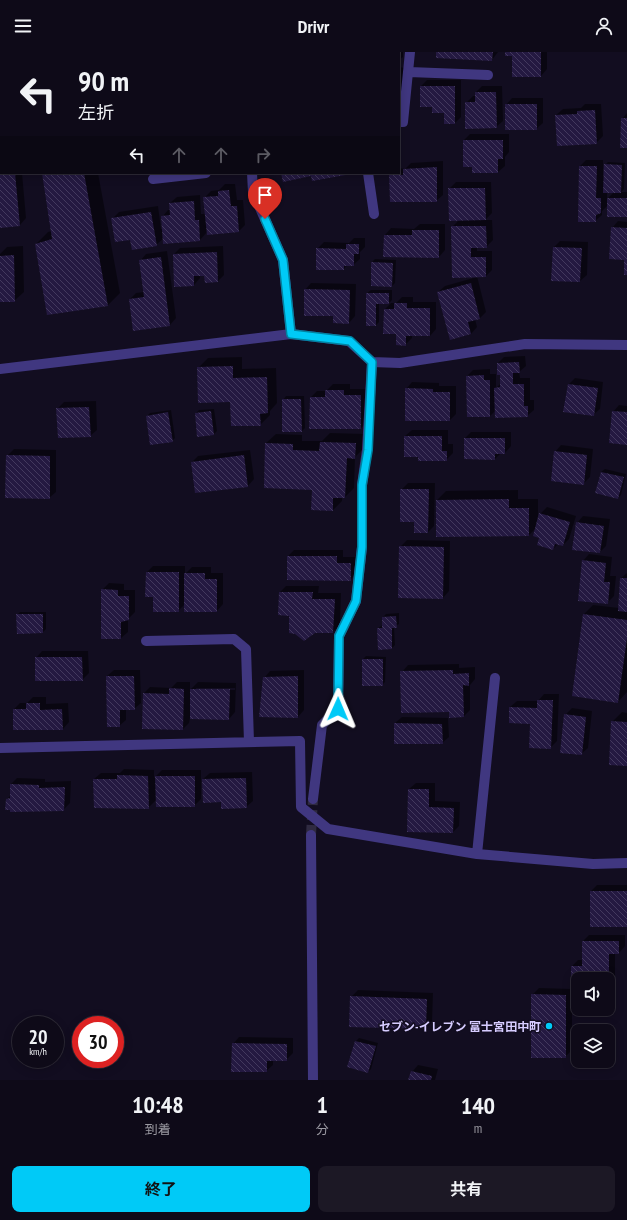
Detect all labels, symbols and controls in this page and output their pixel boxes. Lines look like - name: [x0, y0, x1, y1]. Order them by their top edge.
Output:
- icon: menu: [12, 15, 34, 37]
- text: Drivr: [298, 15, 329, 38]
- icon: person: [593, 15, 615, 37]
- text: 90 m: [78, 62, 129, 99]
- icon: left: [12, 68, 64, 120]
- text: 左折: [78, 101, 114, 124]
- icon: left: [126, 144, 148, 166]
- icon: ahead: [168, 144, 190, 166]
- icon: ahead: [210, 144, 232, 166]
- icon: right: [252, 144, 274, 166]
- pin: [248, 178, 282, 219]
- icon: arrive: [254, 184, 276, 206]
- position arrow: [317, 688, 359, 730]
- map controls: [571, 972, 615, 1068]
- button: sound: [571, 972, 615, 1016]
- speed limit sign: 30: [72, 1016, 124, 1068]
- place label: セブン-イレブン 富士宮田中町: [379, 1019, 541, 1034]
- marker: セブン-イレブン 富士宮田中町: [544, 1021, 554, 1031]
- text: 20: [28, 1024, 48, 1050]
- button: layers: [571, 1024, 615, 1068]
- text: km/h: [29, 1045, 47, 1058]
- text: 10:48: [132, 1089, 184, 1120]
- text: 1: [317, 1089, 328, 1120]
- text: 140: [461, 1090, 495, 1121]
- text: m: [474, 1120, 482, 1137]
- text: 到着: [145, 1121, 171, 1138]
- text: 分: [316, 1121, 329, 1138]
- button: 終了: [12, 1166, 310, 1212]
- button: 共有: [318, 1166, 615, 1212]

